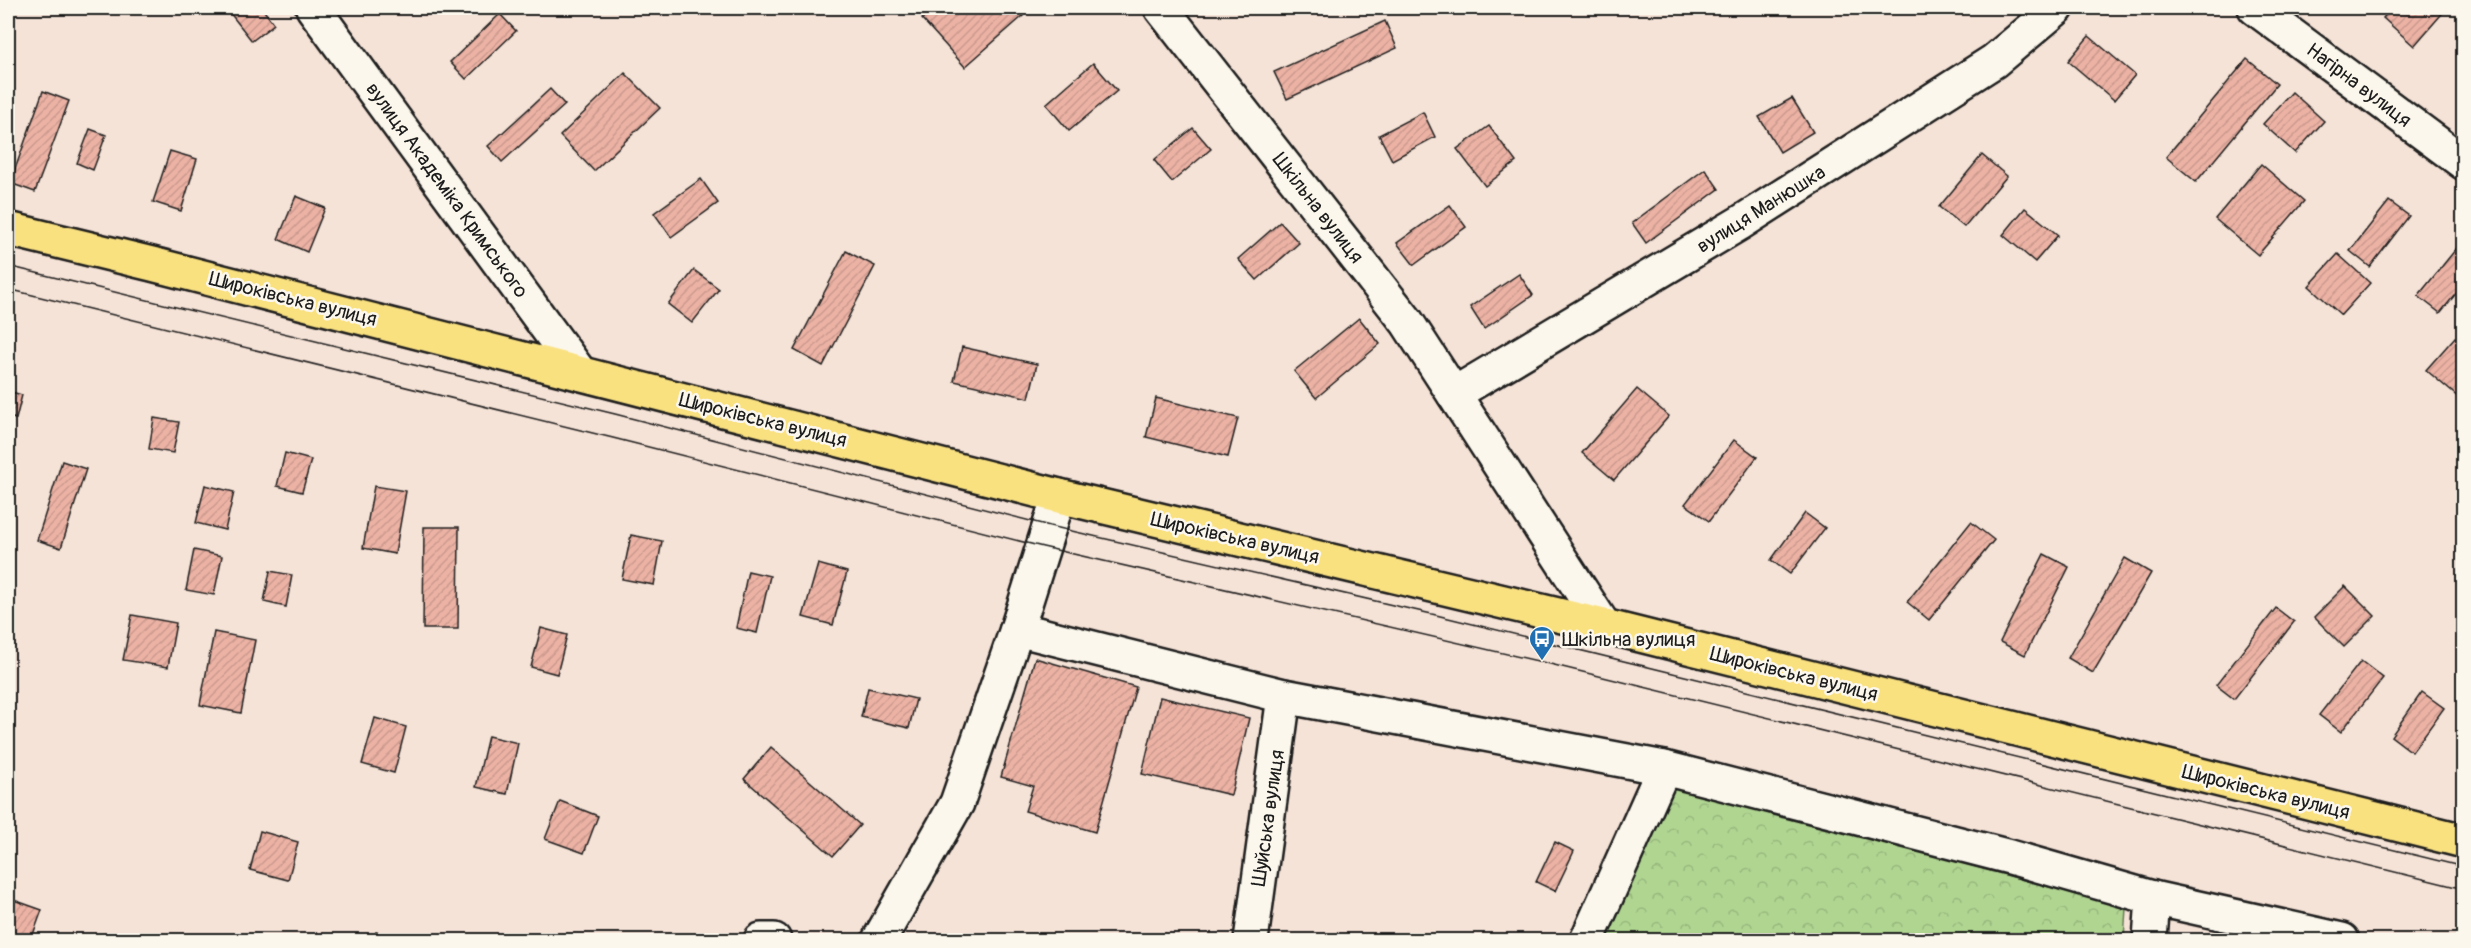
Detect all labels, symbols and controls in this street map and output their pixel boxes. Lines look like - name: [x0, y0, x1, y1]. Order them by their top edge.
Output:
- street label: Нагірна вулиця: [2302, 37, 2416, 133]
- street label: вулиця Академіка Кримського: [360, 77, 534, 303]
- street label: Шкільна вулиця: [1267, 148, 1369, 268]
- street label: вулиця Манюшка: [1692, 159, 1830, 259]
- street label: Широківська вулиця: [206, 266, 380, 332]
- street label: Широківська вулиця: [676, 387, 850, 453]
- street label: Широківська вулиця: [1148, 506, 1322, 570]
- bus stop icon: Шкільна вулиця: [1527, 624, 1557, 662]
- place label: Шкільна вулиця: [1562, 627, 1695, 652]
- street label: Широківська вулиця: [1707, 641, 1881, 707]
- street label: Шуйська вулиця: [1246, 748, 1290, 888]
- street label: Широківська вулиця: [2179, 759, 2353, 825]

